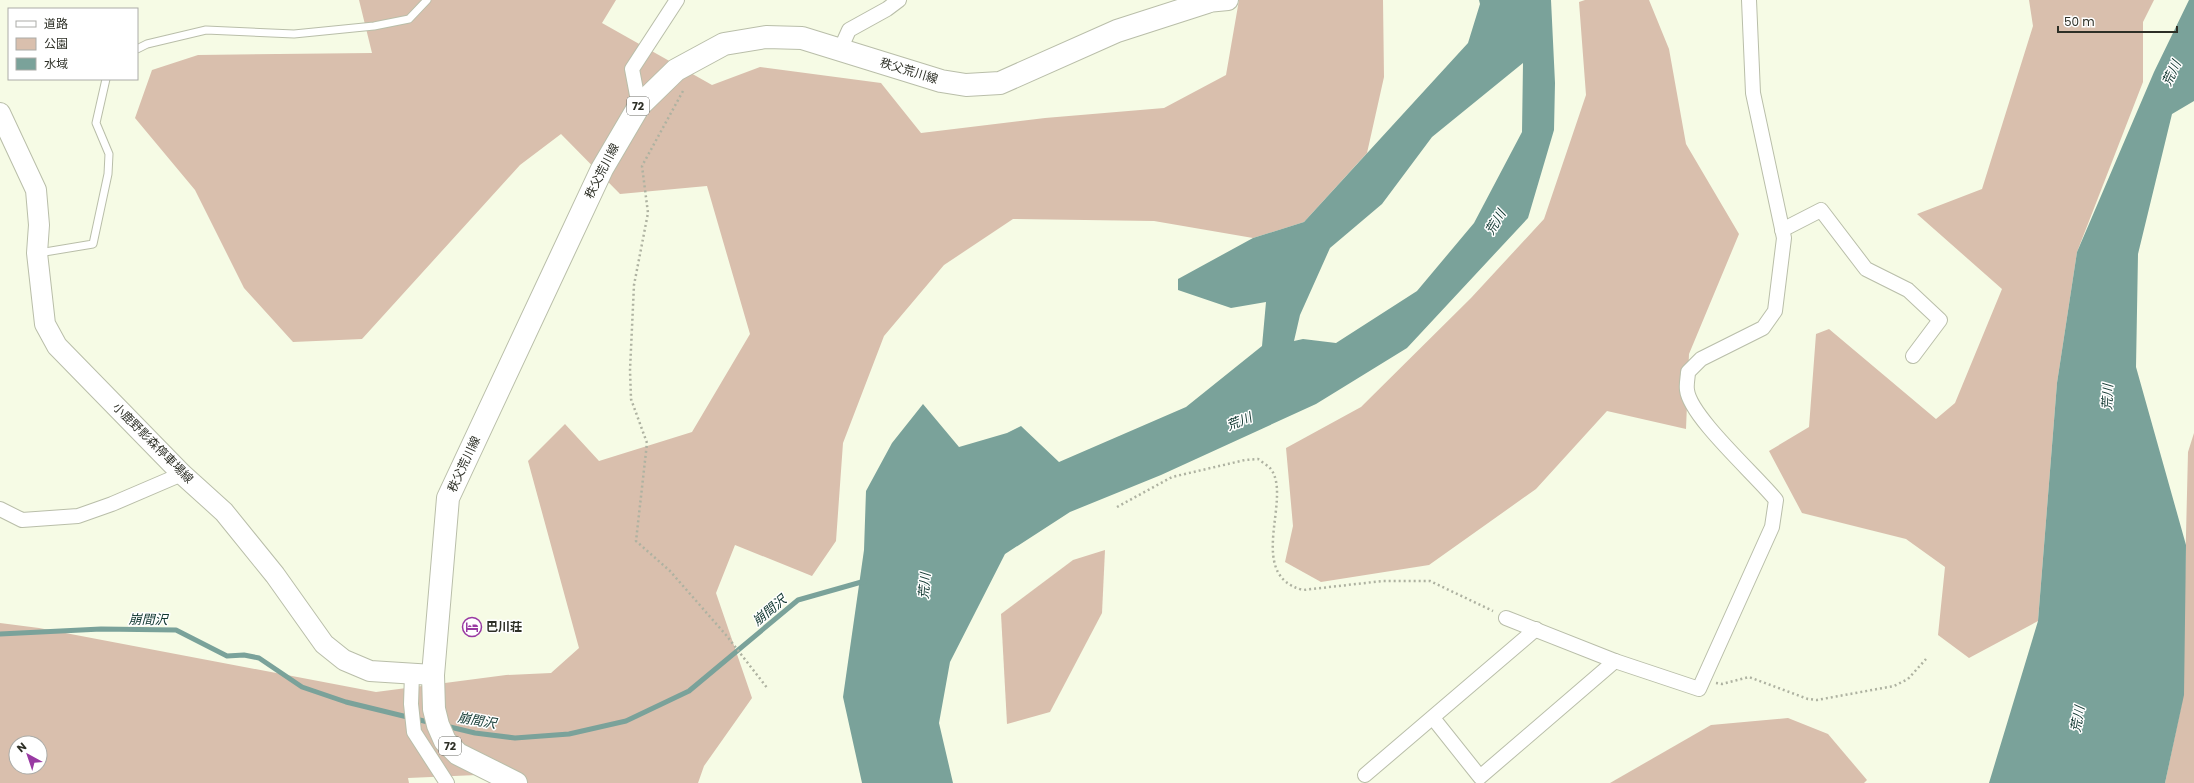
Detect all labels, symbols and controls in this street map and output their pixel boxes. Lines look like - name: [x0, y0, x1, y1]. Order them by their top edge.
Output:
- legend: [8, 8, 138, 80]
- scale bar: [2058, 8, 2177, 34]
- text: 50 m: [2064, 13, 2095, 30]
- text: 道路: [44, 15, 68, 32]
- text: 公園: [44, 35, 68, 52]
- street label: 秩父荒川線: [878, 54, 940, 87]
- text: 水域: [44, 55, 68, 72]
- water label: 荒川: [2157, 56, 2186, 89]
- road number: 72: [627, 97, 649, 115]
- street label: 秩父荒川線: [580, 140, 623, 201]
- water label: 荒川: [1481, 205, 1511, 238]
- water label: 荒川: [2098, 382, 2118, 410]
- street label: 小鹿野影森停車場線: [109, 398, 198, 487]
- water label: 荒川: [1224, 407, 1257, 435]
- street label: 秩父荒川線: [443, 433, 484, 495]
- water label: 荒川: [914, 570, 935, 600]
- water label: 崩間沢: [748, 589, 792, 630]
- water label: 崩間沢: [128, 610, 170, 629]
- hotel icon: 巴川荘: [461, 616, 483, 638]
- place label: 巴川荘: [486, 618, 522, 635]
- water label: 荒川: [2066, 703, 2089, 734]
- water label: 崩間沢: [456, 708, 500, 734]
- north arrow: [8, 735, 48, 775]
- road number: 72: [439, 737, 461, 755]
- text: N: [13, 739, 30, 756]

